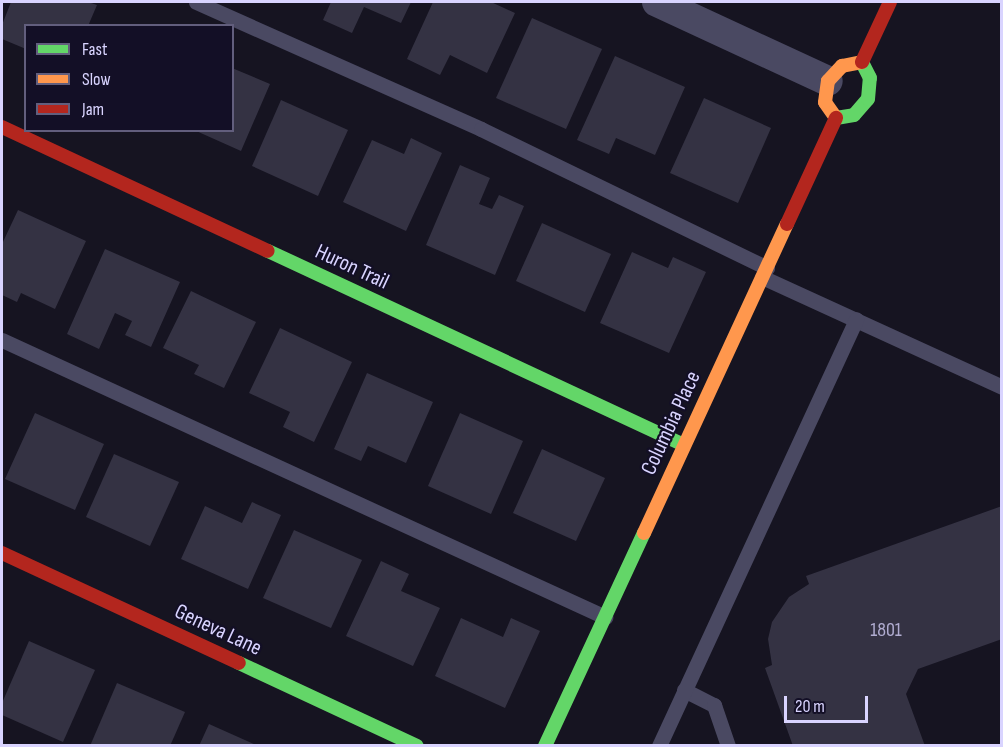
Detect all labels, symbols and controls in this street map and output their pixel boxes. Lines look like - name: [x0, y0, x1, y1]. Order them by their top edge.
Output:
- legend: [24, 24, 234, 132]
- text: Fast: [82, 39, 107, 60]
- text: Slow: [82, 69, 111, 90]
- text: Jam: [82, 99, 104, 120]
- street label: Huron Trail: [311, 238, 393, 296]
- street label: Columbia Place: [635, 367, 707, 479]
- street label: Geneva Lane: [170, 598, 266, 662]
- house number: 1801: [870, 618, 902, 642]
- scale bar: [787, 684, 871, 722]
- text: 20 m: [795, 696, 825, 717]

